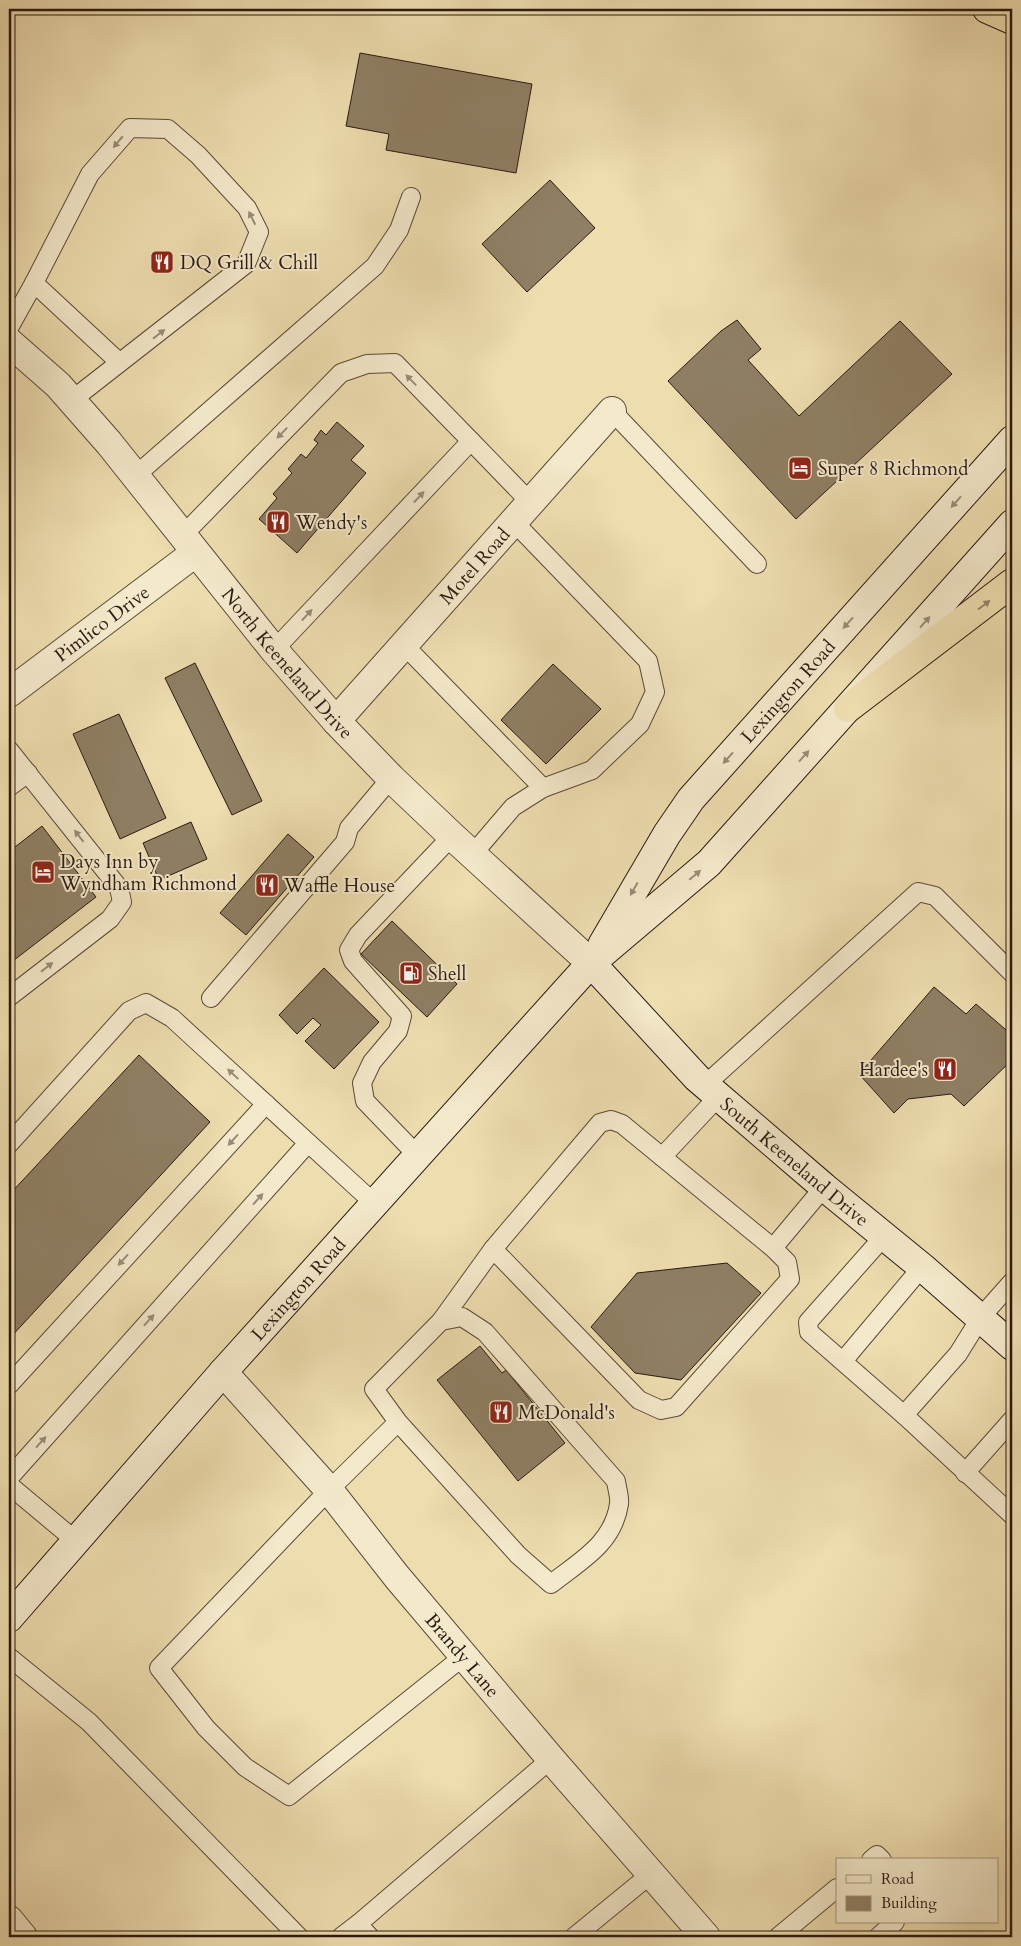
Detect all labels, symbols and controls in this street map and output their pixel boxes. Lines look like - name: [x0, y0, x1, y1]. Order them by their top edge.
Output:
- one-way arrow: [112, 135, 123, 148]
- one-way arrow: [248, 211, 256, 225]
- restaurant icon: DQ Grill & Chill: [149, 249, 175, 275]
- place label: DQ Grill & Chill: [180, 250, 318, 276]
- one-way arrow: [152, 328, 165, 339]
- one-way arrow: [405, 374, 417, 386]
- one-way arrow: [276, 427, 288, 439]
- hotel icon: Super 8 Richmond: [787, 455, 813, 481]
- place label: Super 8 Richmond: [818, 456, 968, 482]
- one-way arrow: [413, 491, 425, 503]
- one-way arrow: [951, 496, 962, 509]
- restaurant icon: Wendy's: [265, 509, 291, 535]
- place label: Wendy's: [295, 510, 367, 536]
- street label: Motel Road: [434, 522, 516, 610]
- street label: Pimlico Drive: [49, 580, 155, 668]
- street label: North Keeneland Drive: [215, 583, 359, 745]
- one-way arrow: [977, 599, 990, 610]
- one-way arrow: [301, 609, 313, 621]
- one-way arrow: [919, 615, 930, 628]
- one-way arrow: [842, 617, 854, 629]
- street label: Lexington Road: [735, 634, 842, 749]
- one-way arrow: [798, 750, 810, 762]
- one-way arrow: [722, 751, 734, 763]
- one-way arrow: [73, 830, 84, 843]
- place label: Days Inn by Wyndham Richmond: [59, 849, 237, 897]
- hotel icon: Days Inn by Wyndham Richmond: [30, 859, 56, 885]
- one-way arrow: [688, 870, 701, 881]
- restaurant icon: Waffle House: [254, 872, 280, 898]
- place label: Waffle House: [283, 873, 395, 899]
- one-way arrow: [630, 882, 638, 897]
- fuel station icon: Shell: [398, 960, 424, 986]
- place label: Shell: [428, 961, 466, 987]
- one-way arrow: [40, 962, 54, 972]
- restaurant icon: Hardee's: [932, 1056, 958, 1082]
- place label: Hardee's: [859, 1057, 928, 1083]
- one-way arrow: [228, 1068, 240, 1080]
- street label: South Keeneland Drive: [714, 1091, 874, 1233]
- one-way arrow: [227, 1134, 239, 1146]
- one-way arrow: [252, 1193, 263, 1206]
- street label: Lexington Road: [245, 1232, 352, 1347]
- one-way arrow: [118, 1254, 129, 1266]
- one-way arrow: [144, 1314, 155, 1327]
- restaurant icon: McDonald's: [488, 1399, 514, 1425]
- place label: McDonald's: [518, 1400, 615, 1426]
- one-way arrow: [35, 1436, 47, 1448]
- street label: Brandy Lane: [419, 1608, 505, 1703]
- legend: [836, 1858, 998, 1924]
- text: Road: [881, 1869, 914, 1889]
- text: Building: [881, 1893, 937, 1913]

